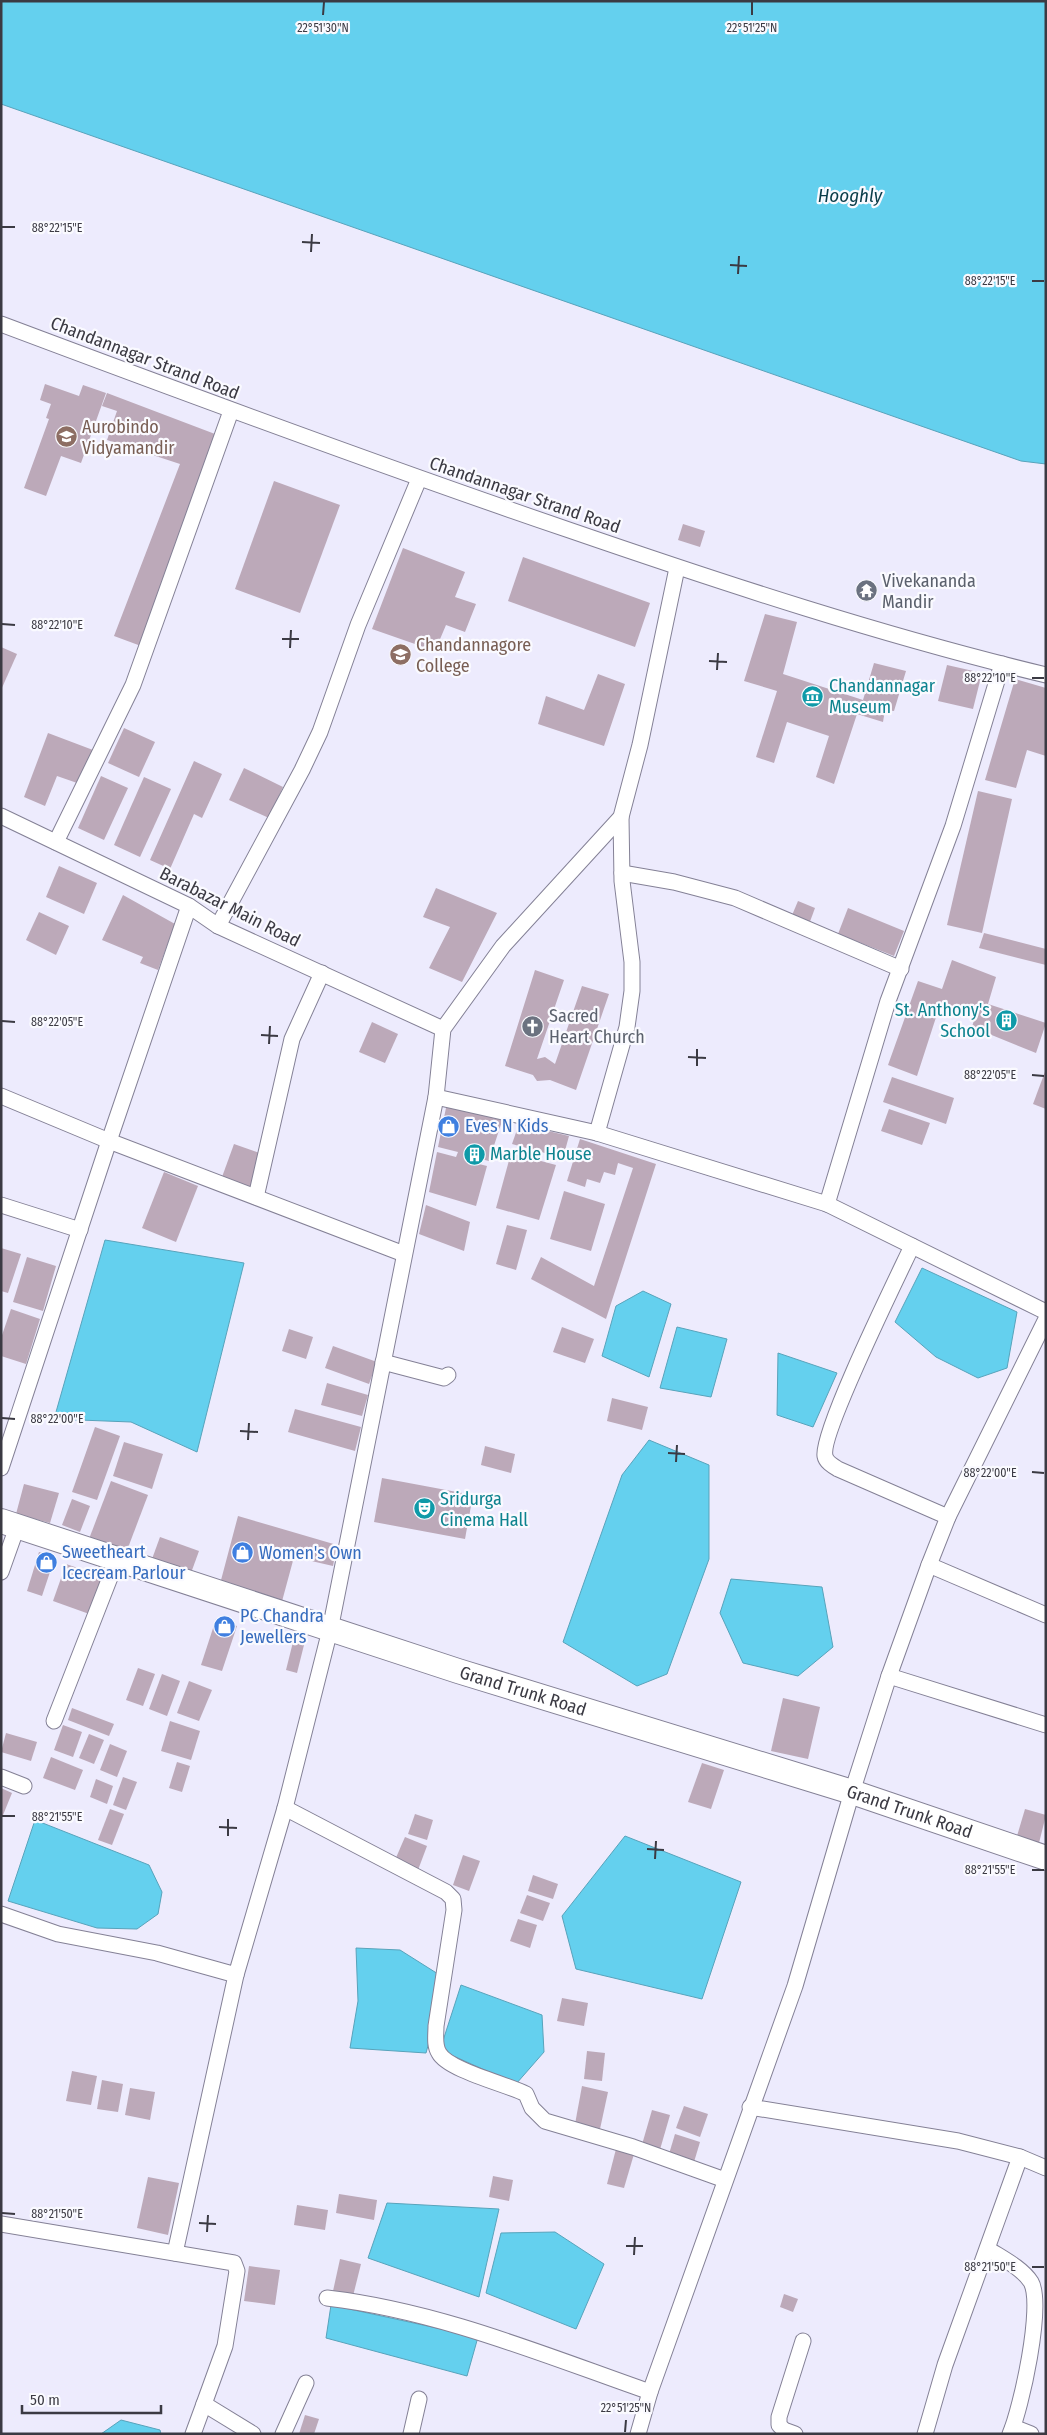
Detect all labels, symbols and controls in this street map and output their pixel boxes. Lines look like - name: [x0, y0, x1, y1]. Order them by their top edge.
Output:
- text: 22°51'30"N: [297, 21, 349, 35]
- text: 22°51'25"N: [727, 21, 777, 35]
- water label: Hooghly: [818, 184, 883, 207]
- text: 88°22'15"E: [32, 221, 83, 235]
- text: 88°22'15"E: [965, 274, 1016, 288]
- street label: Chandannagar Strand Road: [48, 312, 242, 404]
- place label: Aurobindo Vidyamandir: [82, 416, 175, 459]
- school or university icon: Aurobindo Vidyamandir: [54, 425, 78, 449]
- street label: Chandannagar Strand Road: [427, 452, 623, 538]
- place label: Vivekananda Mandir: [882, 570, 976, 613]
- temple icon: Vivekananda Mandir: [854, 579, 878, 603]
- text: 88°22'10"E: [31, 618, 83, 632]
- place label: Chandannagore College: [416, 634, 531, 677]
- school or university icon: Chandannagore College: [388, 643, 412, 667]
- text: 88°22'10"E: [964, 671, 1016, 685]
- place label: Chandannagar Museum: [829, 675, 936, 718]
- museum icon: Chandannagar Museum: [801, 684, 825, 708]
- street label: Barabazar Main Road: [156, 862, 304, 952]
- place label: St. Anthony's School: [895, 999, 990, 1042]
- place label: Sacred Heart Church: [549, 1005, 645, 1048]
- building icon: St. Anthony's School: [994, 1008, 1018, 1032]
- church icon: Sacred Heart Church: [521, 1014, 545, 1038]
- text: 88°22'05"E: [31, 1015, 83, 1029]
- text: 88°22'05"E: [964, 1068, 1016, 1082]
- shop icon: Eves N Kids: [437, 1114, 461, 1138]
- place label: Eves N Kids: [465, 1115, 549, 1137]
- building icon: Marble House: [462, 1142, 486, 1166]
- place label: Marble House: [490, 1143, 592, 1165]
- text: 88°22'00"E: [30, 1412, 84, 1426]
- text: 88°22'00"E: [963, 1466, 1017, 1480]
- place label: Sridurga Cinema Hall: [440, 1488, 528, 1531]
- theatre icon: Sridurga Cinema Hall: [412, 1497, 436, 1521]
- place label: Sweetheart Icecream Parlour: [62, 1541, 186, 1584]
- shop icon: Women's Own: [231, 1541, 255, 1565]
- place label: Women's Own: [259, 1542, 362, 1564]
- shop icon: Sweetheart Icecream Parlour: [34, 1550, 58, 1574]
- place label: PC Chandra Jewellers: [240, 1605, 324, 1648]
- shop icon: PC Chandra Jewellers: [212, 1614, 236, 1638]
- street label: Grand Trunk Road: [457, 1661, 589, 1721]
- street label: Grand Trunk Road: [844, 1780, 975, 1843]
- text: 88°21'55"E: [32, 1810, 83, 1824]
- text: 88°21'55"E: [965, 1863, 1016, 1877]
- text: 88°21'50"E: [31, 2207, 83, 2221]
- text: 88°21'50"E: [964, 2260, 1016, 2274]
- scale bar: [22, 2382, 161, 2414]
- text: 50 m: [30, 2391, 60, 2409]
- text: 22°51'25"N: [601, 2401, 651, 2415]

